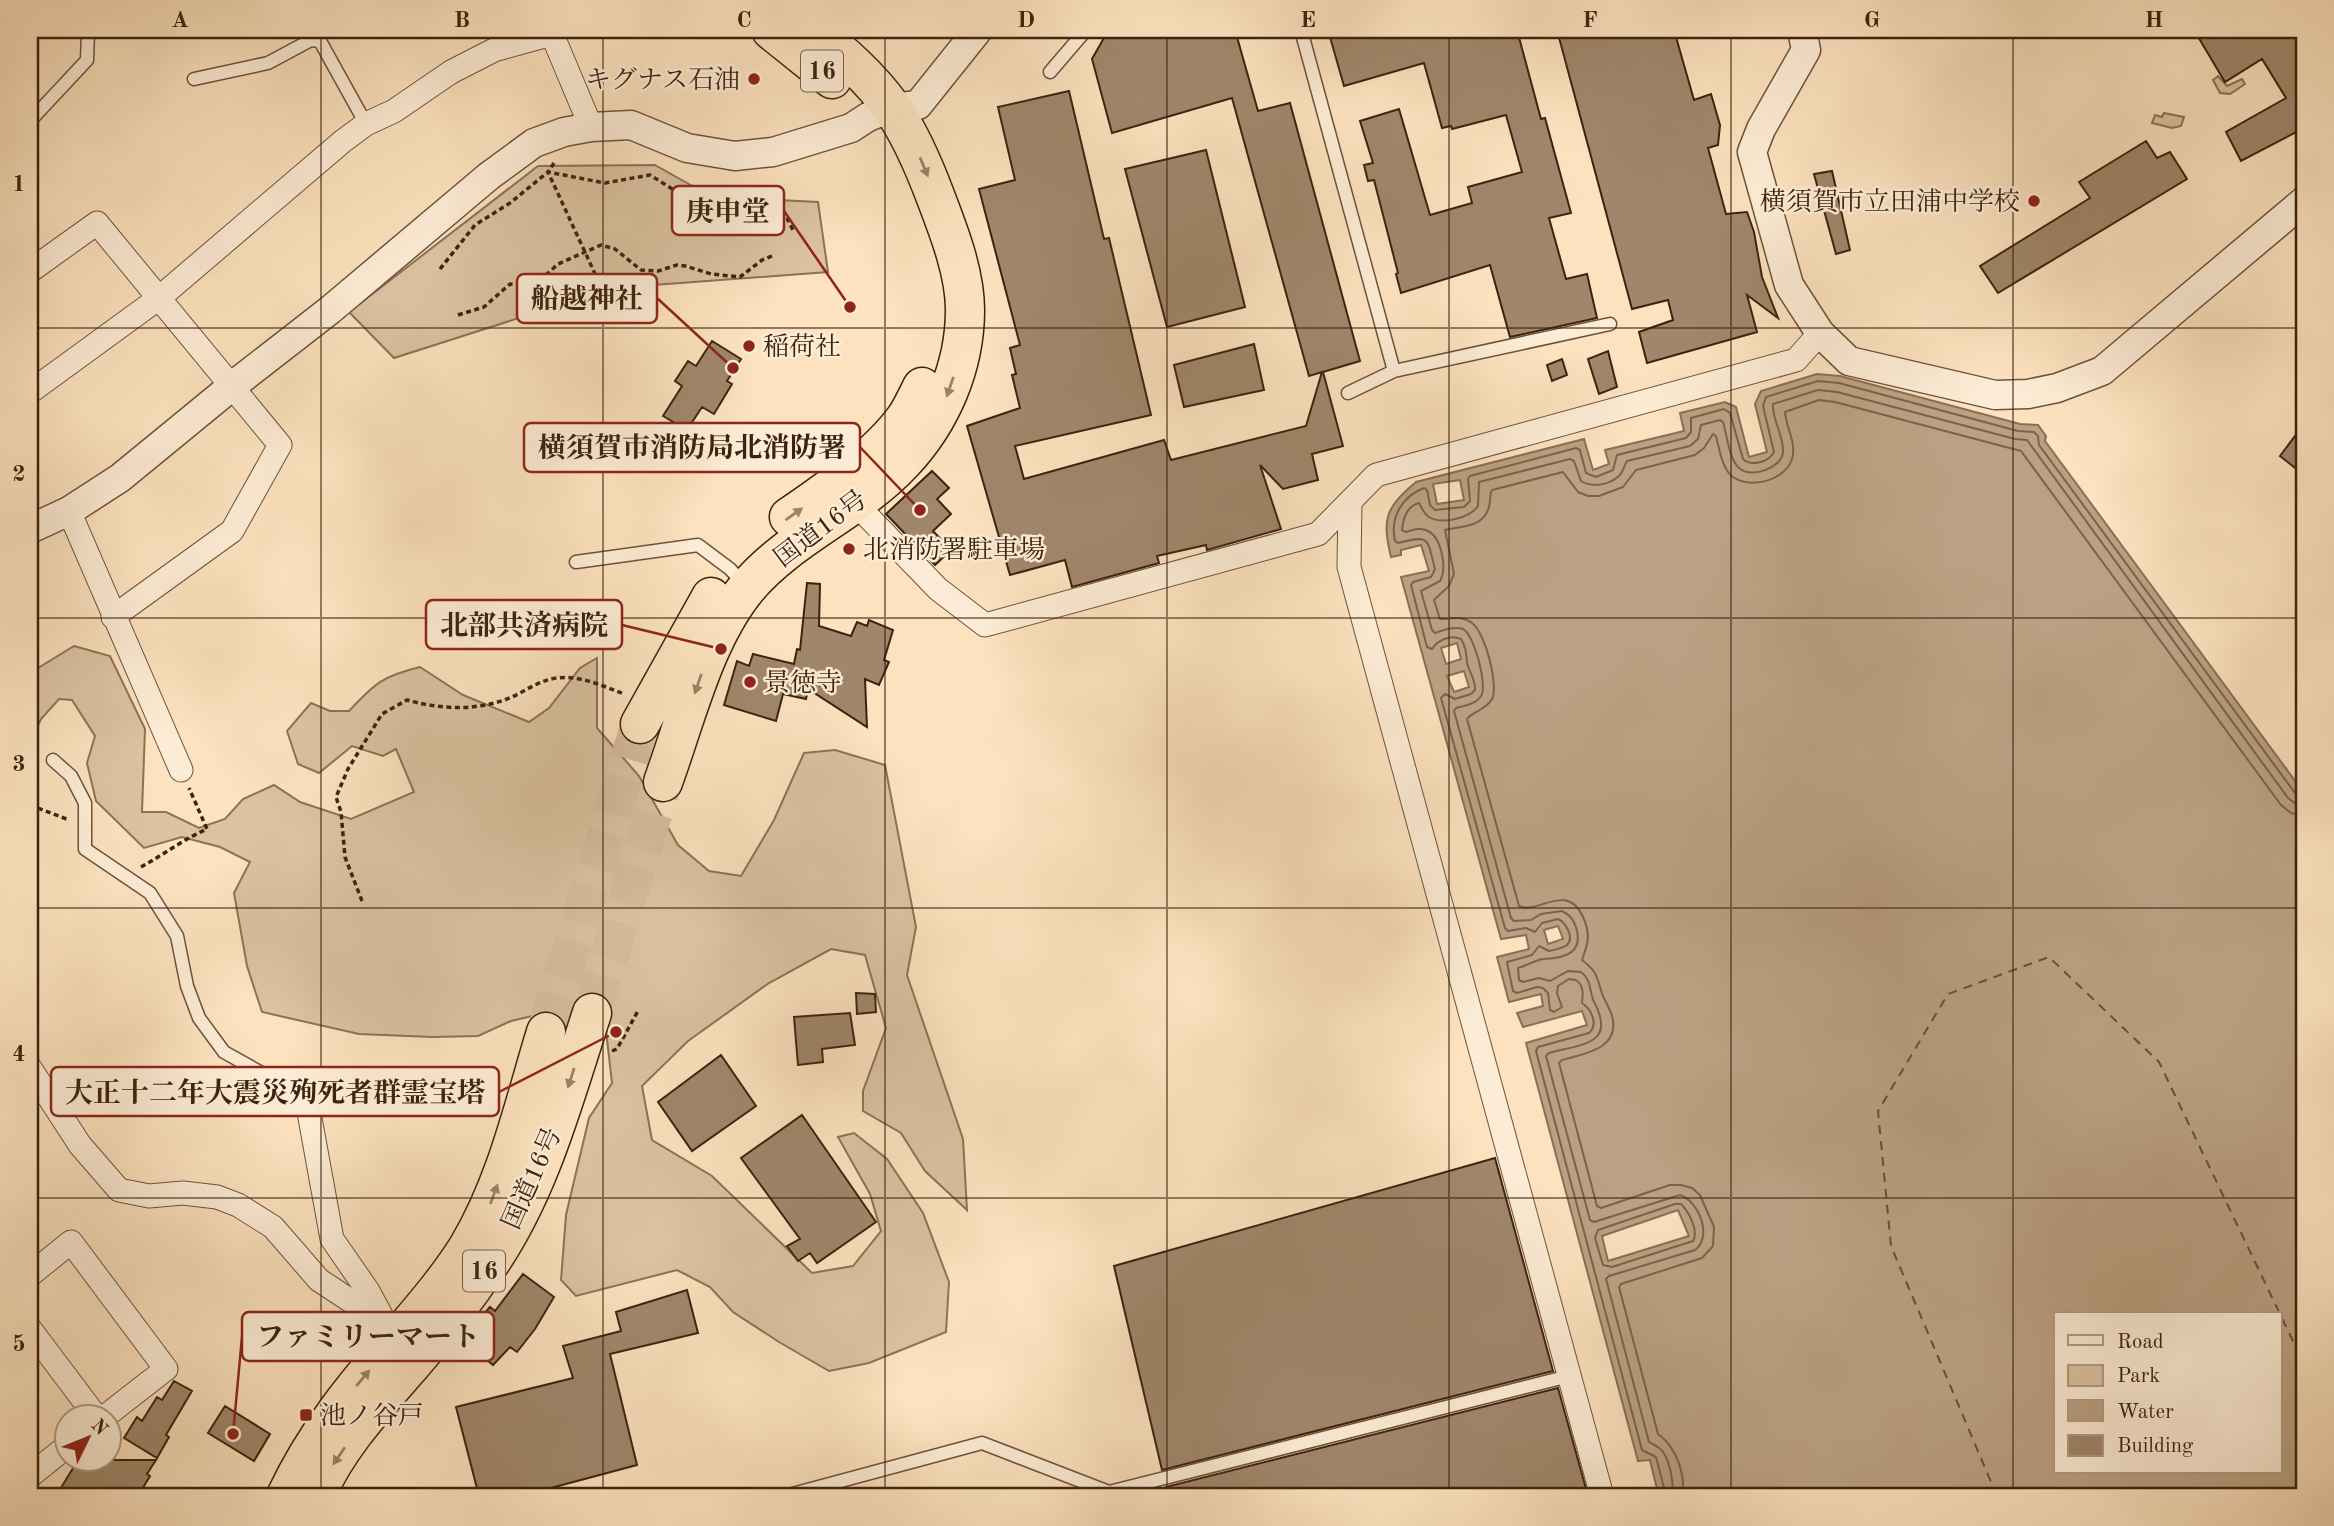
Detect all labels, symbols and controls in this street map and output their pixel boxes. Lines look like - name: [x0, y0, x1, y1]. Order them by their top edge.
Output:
- text: A: [171, 9, 189, 32]
- text: B: [454, 9, 470, 32]
- text: C: [736, 9, 752, 32]
- text: D: [1017, 9, 1035, 32]
- text: E: [1300, 9, 1316, 32]
- text: F: [1582, 9, 1598, 32]
- text: G: [1864, 9, 1880, 32]
- text: H: [2145, 9, 2163, 32]
- road number: 16: [801, 50, 843, 92]
- place label: キグナス石油: [585, 66, 740, 94]
- marker: キグナス石油: [746, 71, 762, 87]
- one-way arrow: [919, 157, 930, 178]
- text: 1: [12, 173, 26, 196]
- callout: 庚申堂: [672, 186, 784, 235]
- place label: 横須賀市立田浦中学校: [1760, 188, 2020, 216]
- marker: 横須賀市立田浦中学校: [2026, 193, 2042, 209]
- text: 庚申堂: [686, 197, 770, 228]
- callout: 船越神社: [517, 274, 657, 323]
- text: 船越神社: [531, 284, 643, 315]
- place label: 稲荷社: [763, 333, 841, 361]
- marker: 稲荷社: [741, 338, 757, 354]
- one-way arrow: [944, 376, 955, 397]
- callout: 横須賀市消防局北消防署: [524, 423, 860, 472]
- text: 横須賀市消防局北消防署: [538, 433, 846, 464]
- text: 2: [12, 463, 26, 486]
- street label: 国道16号: [769, 485, 872, 573]
- one-way arrow: [785, 507, 803, 521]
- place label: 北消防署駐車場: [863, 536, 1045, 564]
- marker: 北消防署駐車場: [841, 541, 857, 557]
- callout: 北部共済病院: [426, 600, 622, 649]
- text: 北部共済病院: [440, 610, 608, 642]
- place label: 景徳寺: [764, 669, 842, 697]
- one-way arrow: [692, 673, 703, 694]
- marker: 景徳寺: [742, 674, 758, 690]
- text: 3: [12, 753, 26, 776]
- text: 4: [12, 1043, 26, 1066]
- callout: 大正十二年大震災殉死者群霊宝塔: [51, 1067, 499, 1116]
- one-way arrow: [565, 1068, 576, 1089]
- text: 大正十二年大震災殉死者群霊宝塔: [65, 1077, 485, 1109]
- street label: 国道16号: [497, 1123, 567, 1234]
- one-way arrow: [488, 1183, 499, 1204]
- road number: 16: [463, 1251, 505, 1292]
- callout: ファミリーマート: [242, 1312, 494, 1361]
- legend: [2054, 1312, 2282, 1474]
- text: ファミリーマート: [256, 1323, 480, 1353]
- text: Road: [2117, 1332, 2164, 1353]
- text: 5: [12, 1333, 26, 1356]
- text: Park: [2117, 1366, 2160, 1387]
- one-way arrow: [356, 1370, 371, 1388]
- place label: 池ノ谷戸: [320, 1402, 424, 1430]
- text: Water: [2117, 1402, 2174, 1423]
- north arrow: [52, 1404, 122, 1474]
- marker: 池ノ谷戸: [298, 1407, 314, 1423]
- text: N: [87, 1416, 111, 1440]
- text: Building: [2117, 1436, 2194, 1457]
- one-way arrow: [332, 1447, 346, 1465]

